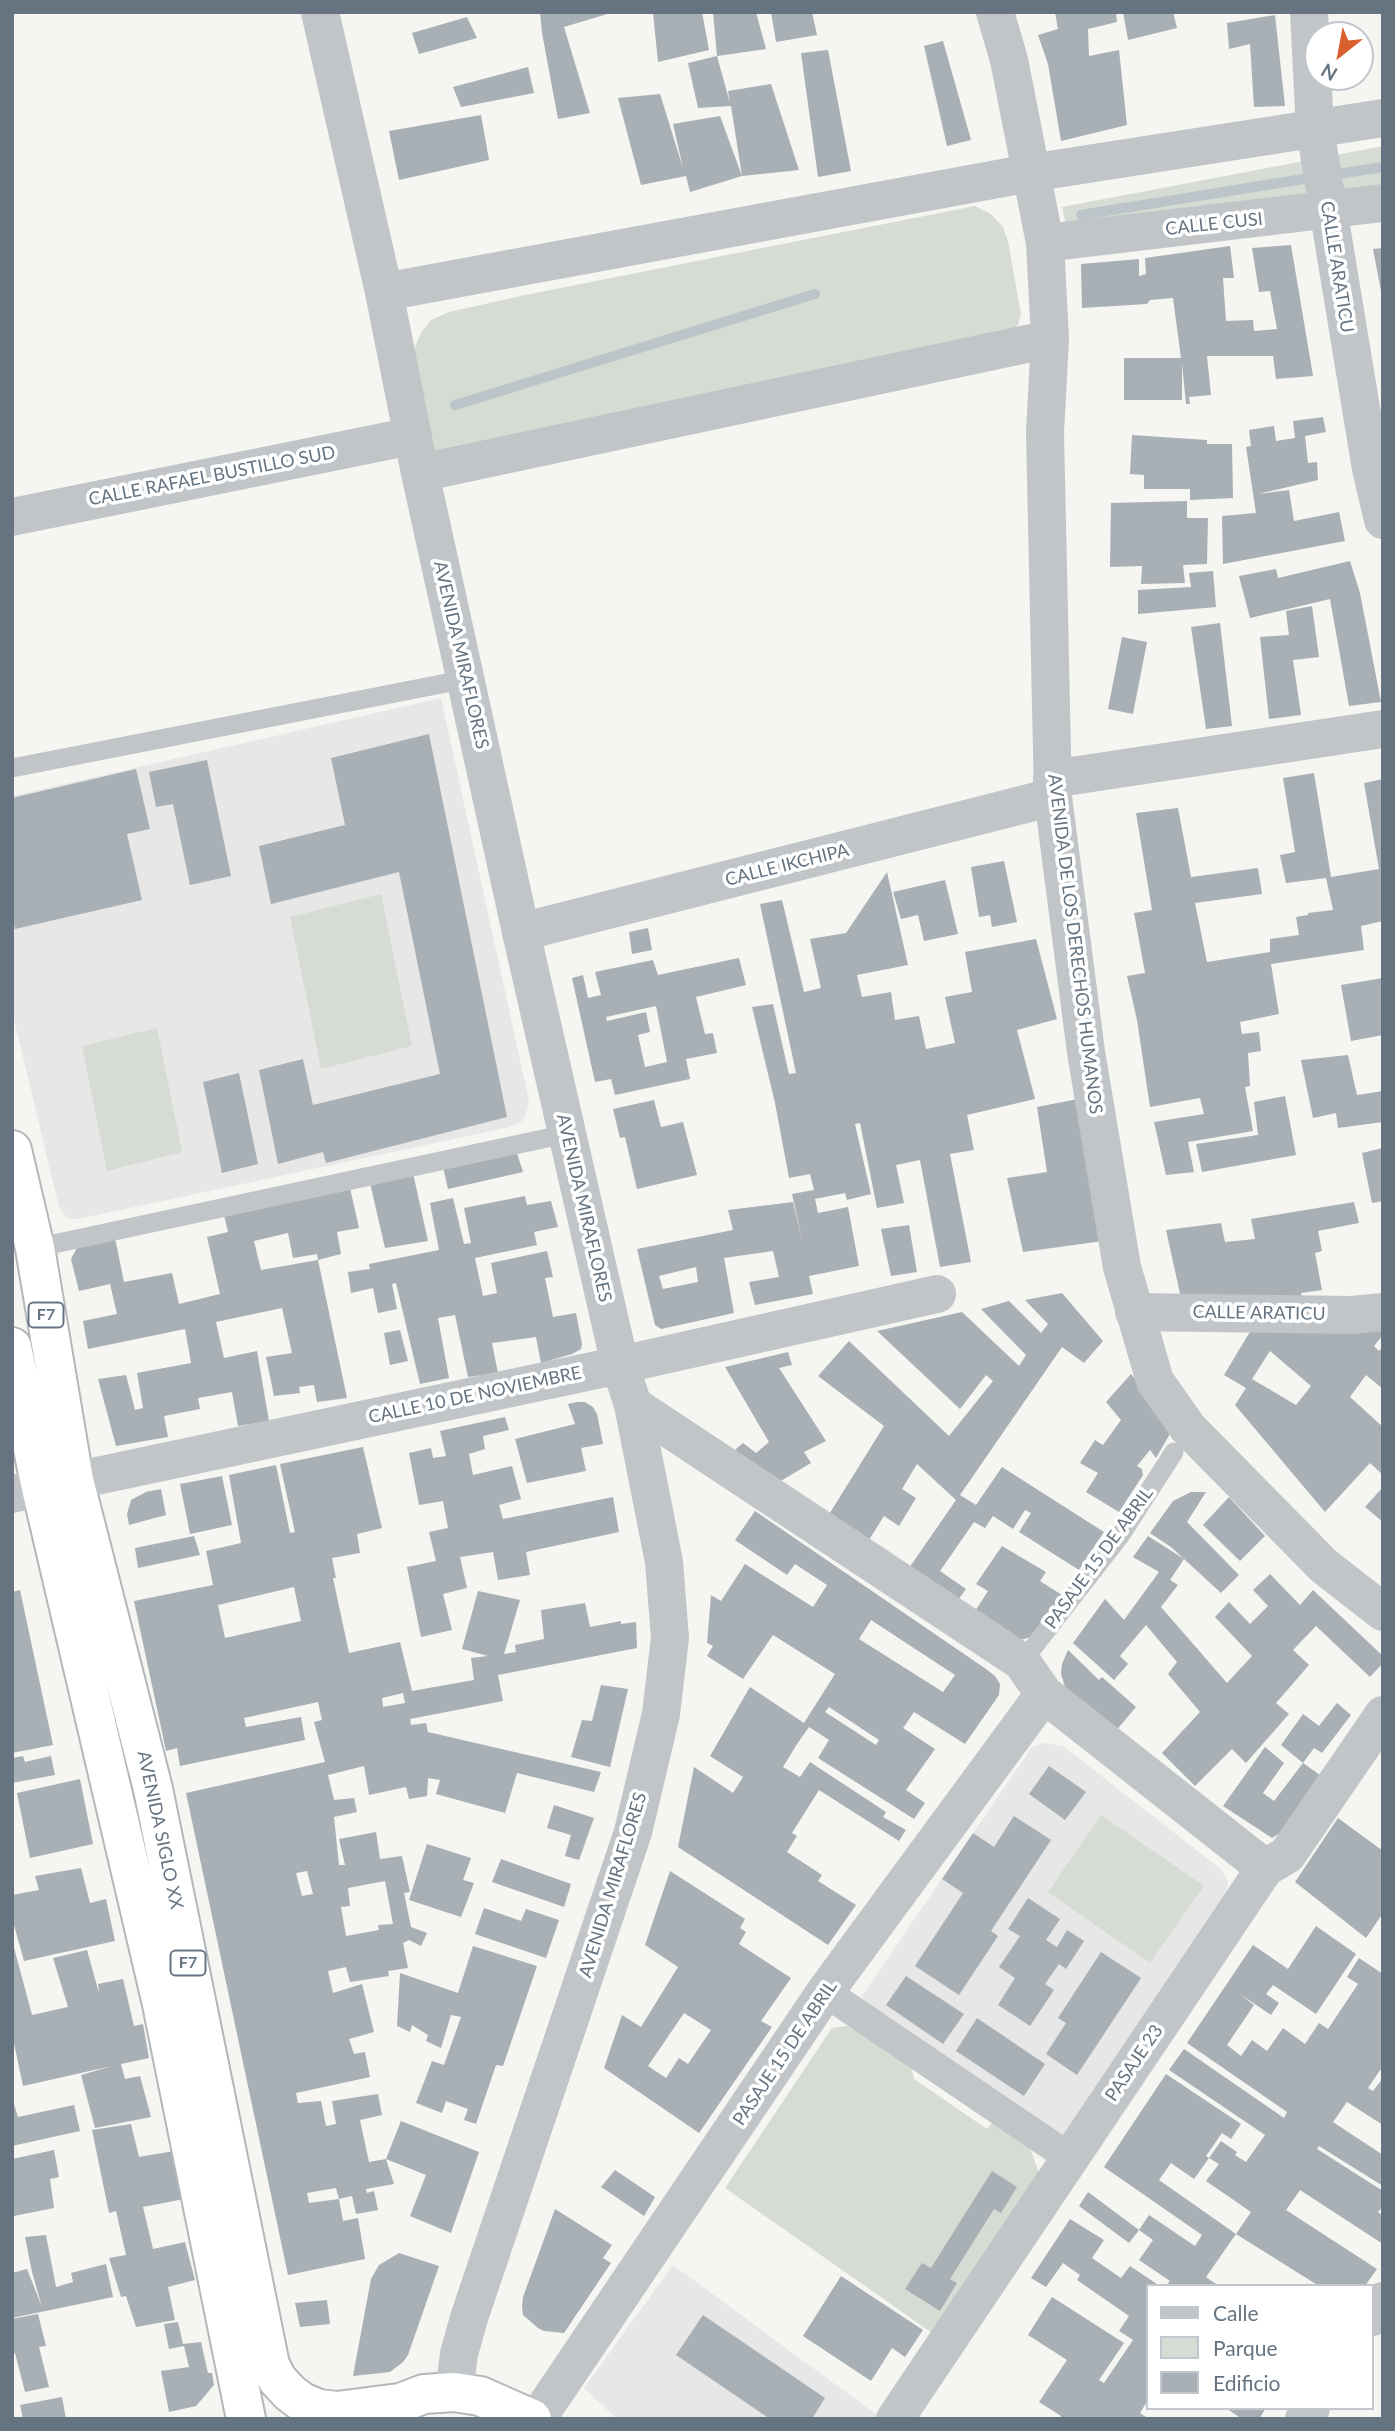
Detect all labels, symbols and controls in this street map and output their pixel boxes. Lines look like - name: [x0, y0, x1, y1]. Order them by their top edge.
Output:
- north arrow: [1304, 21, 1374, 91]
- text: N: [1317, 59, 1341, 86]
- street label: CALLE ARATICU: [1316, 200, 1358, 334]
- street label: CALLE CUSI: [1164, 208, 1264, 240]
- street label: CALLE RAFAEL BUSTILLO SUD: [87, 441, 337, 511]
- street label: AVENIDA MIRAFLORES: [429, 559, 493, 751]
- street label: AVENIDA DE LOS DERECHOS HUMANOS: [1043, 773, 1107, 1115]
- street label: CALLE IKCHIPA: [723, 839, 851, 891]
- street label: AVENIDA MIRAFLORES: [552, 1112, 616, 1304]
- street label: CALLE ARATICU: [1192, 1301, 1326, 1325]
- road number: F7: [28, 1302, 64, 1328]
- street label: CALLE 10 DE NOVIEMBRE: [366, 1362, 584, 1428]
- street label: PASAJE 15 DE ABRIL: [1040, 1483, 1158, 1633]
- street label: AVENIDA SIGLO XX: [133, 1749, 187, 1911]
- street label: AVENIDA MIRAFLORES: [575, 1790, 651, 1980]
- road number: F7: [170, 1951, 206, 1976]
- street label: PASAJE 15 DE ABRIL: [729, 1976, 841, 2130]
- street label: PASAJE 23: [1101, 2021, 1167, 2105]
- legend: [1146, 2284, 1374, 2410]
- text: Calle: [1213, 2300, 1258, 2325]
- text: Parque: [1213, 2335, 1278, 2360]
- text: Edificio: [1213, 2370, 1280, 2395]

